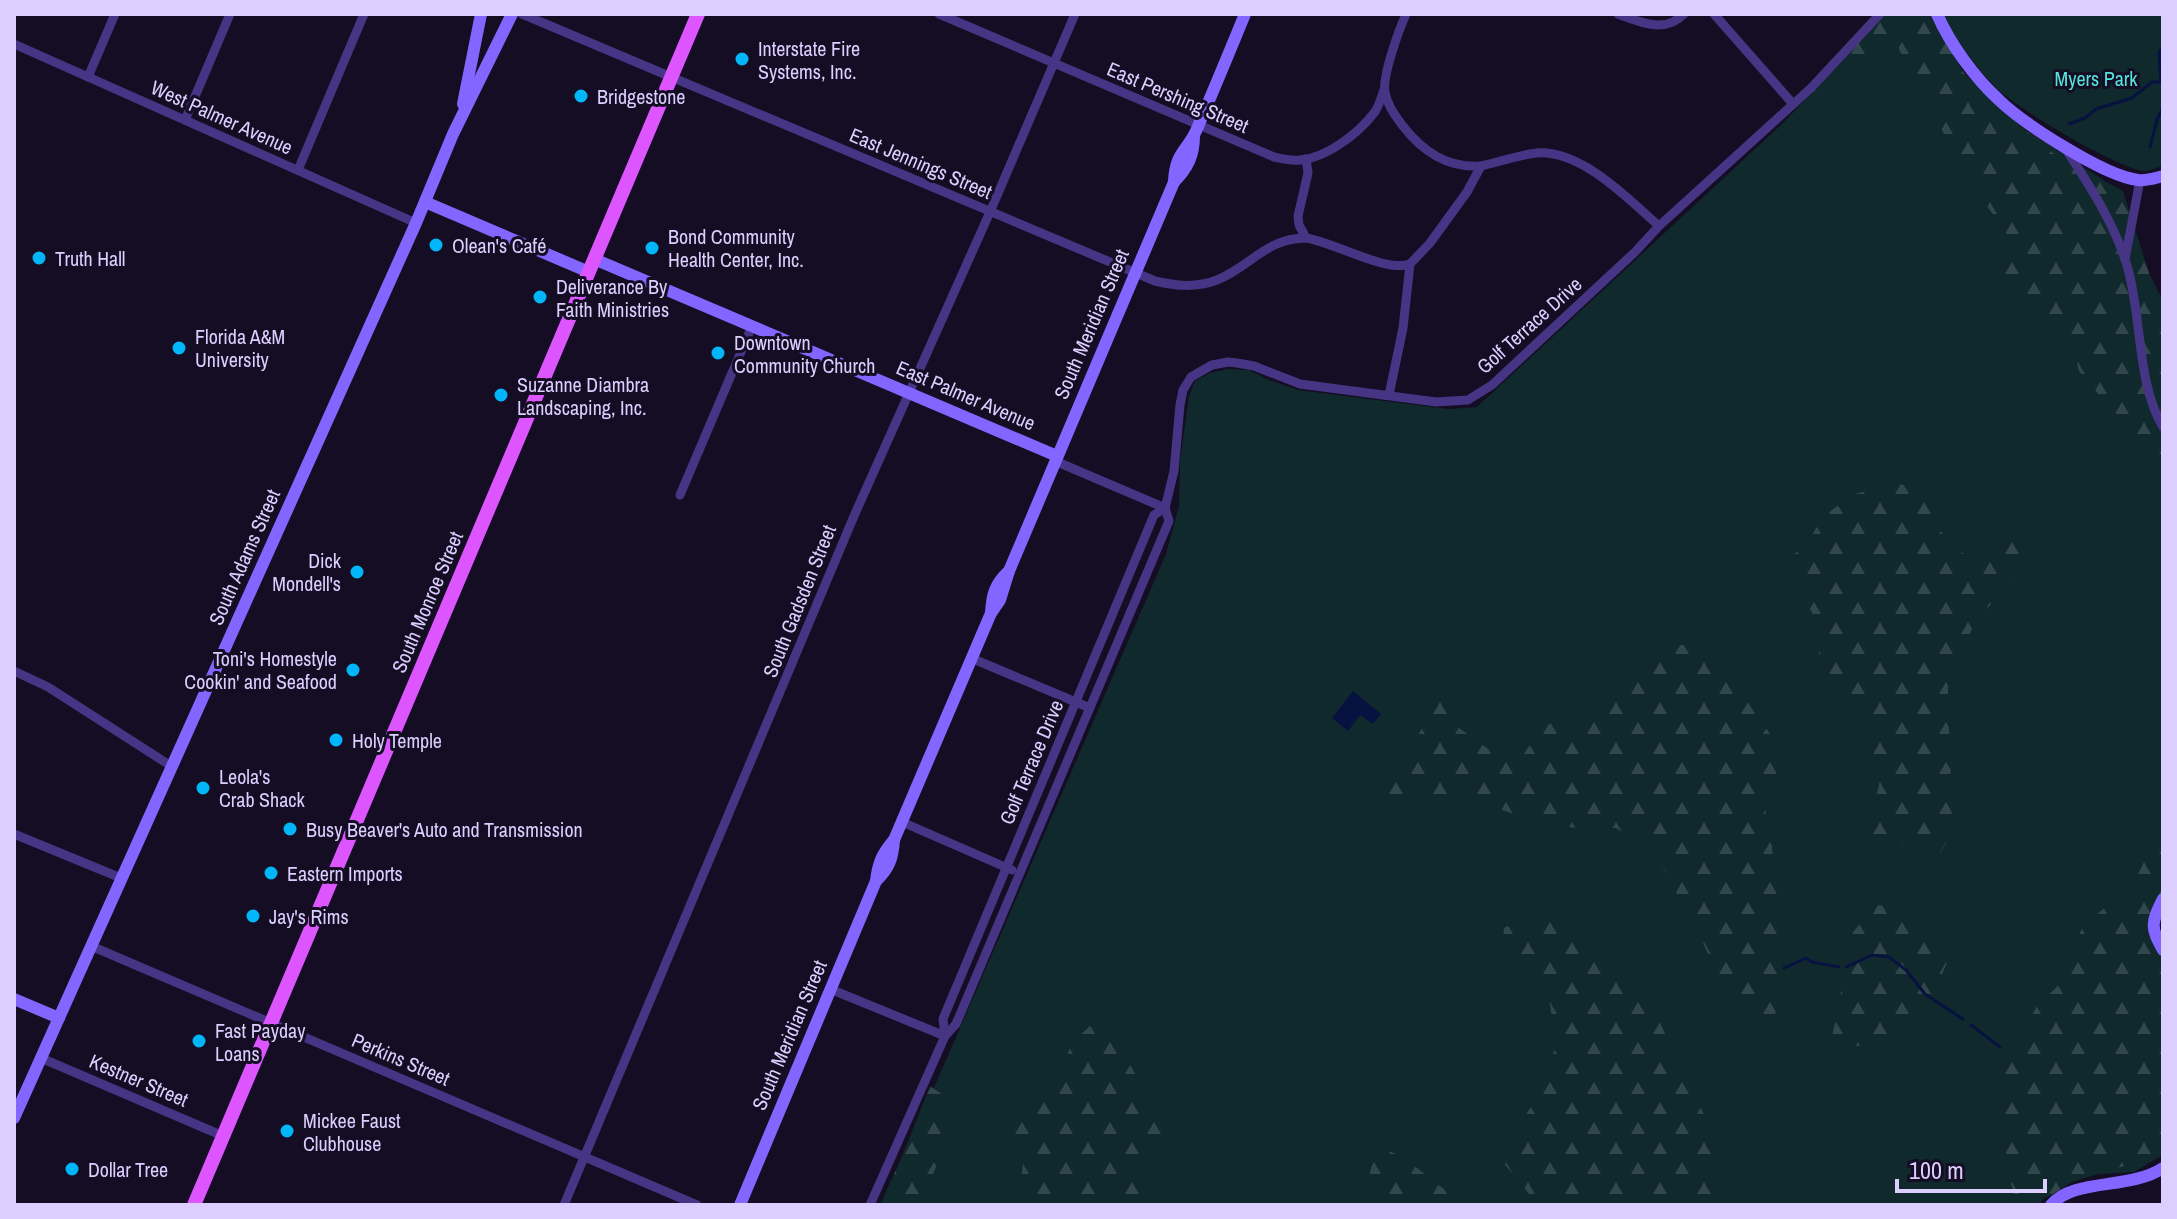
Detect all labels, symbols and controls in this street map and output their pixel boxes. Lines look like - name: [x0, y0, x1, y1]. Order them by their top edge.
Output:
- place label: Interstate Fire Systems, Inc.: [758, 35, 860, 85]
- marker: Interstate Fire Systems, Inc.: [733, 50, 751, 68]
- street label: East Pershing Street: [1103, 55, 1253, 139]
- park label: Myers Park: [2055, 65, 2138, 92]
- street label: West Palmer Avenue: [147, 74, 297, 160]
- place label: Bridgestone: [597, 83, 685, 110]
- marker: Bridgestone: [572, 87, 590, 105]
- street label: East Jennings Street: [846, 121, 997, 205]
- place label: Bond Community Health Center, Inc.: [668, 223, 804, 273]
- place label: Olean's Café: [452, 232, 546, 259]
- marker: Olean's Café: [427, 236, 445, 254]
- marker: Bond Community Health Center, Inc.: [643, 239, 661, 257]
- street label: South Meridian Street: [1047, 244, 1135, 403]
- place label: Truth Hall: [55, 245, 125, 272]
- marker: Truth Hall: [30, 249, 48, 267]
- street label: Golf Terrace Drive: [1471, 271, 1587, 379]
- place label: Deliverance By Faith Ministries: [556, 273, 669, 323]
- marker: Deliverance By Faith Ministries: [531, 288, 549, 306]
- place label: Florida A&M University: [195, 323, 285, 373]
- place label: Downtown Community Church: [734, 329, 875, 379]
- marker: Florida A&M University: [170, 339, 188, 357]
- marker: Downtown Community Church: [709, 344, 727, 362]
- street label: East Palmer Avenue: [892, 354, 1040, 436]
- place label: Suzanne Diambra Landscaping, Inc.: [517, 371, 649, 421]
- marker: Suzanne Diambra Landscaping, Inc.: [492, 386, 510, 404]
- street label: South Adams Street: [202, 484, 286, 629]
- street label: South Gadsden Street: [756, 520, 842, 681]
- street label: South Monroe Street: [385, 527, 469, 677]
- place label: Dick Mondell's: [272, 547, 342, 597]
- marker: Dick Mondell's: [348, 563, 366, 581]
- place label: Toni's Homestyle Cookin' and Seafood: [184, 645, 337, 695]
- marker: Toni's Homestyle Cookin' and Seafood: [344, 661, 362, 679]
- street label: Golf Terrace Drive: [993, 696, 1069, 828]
- place label: Holy Temple: [352, 727, 442, 754]
- marker: Holy Temple: [327, 731, 345, 749]
- place label: Leola's Crab Shack: [219, 763, 305, 813]
- marker: Leola's Crab Shack: [194, 779, 212, 797]
- place label: Busy Beaver's Auto and Transmission: [306, 816, 583, 843]
- marker: Busy Beaver's Auto and Transmission: [281, 820, 299, 838]
- place label: Eastern Imports: [287, 860, 403, 887]
- marker: Eastern Imports: [262, 864, 280, 882]
- place label: Jay's Rims: [269, 903, 349, 930]
- marker: Jay's Rims: [244, 907, 262, 925]
- street label: South Meridian Street: [745, 955, 833, 1114]
- place label: Fast Payday Loans: [215, 1017, 306, 1067]
- street label: Perkins Street: [348, 1026, 455, 1092]
- marker: Fast Payday Loans: [190, 1032, 208, 1050]
- street label: Kestner Street: [85, 1047, 193, 1113]
- place label: Mickee Faust Clubhouse: [303, 1107, 401, 1157]
- marker: Mickee Faust Clubhouse: [278, 1122, 296, 1140]
- scale bar: [1897, 1143, 2045, 1193]
- text: 100 m: [1909, 1154, 1964, 1186]
- place label: Dollar Tree: [88, 1156, 168, 1183]
- marker: Dollar Tree: [63, 1160, 81, 1178]

